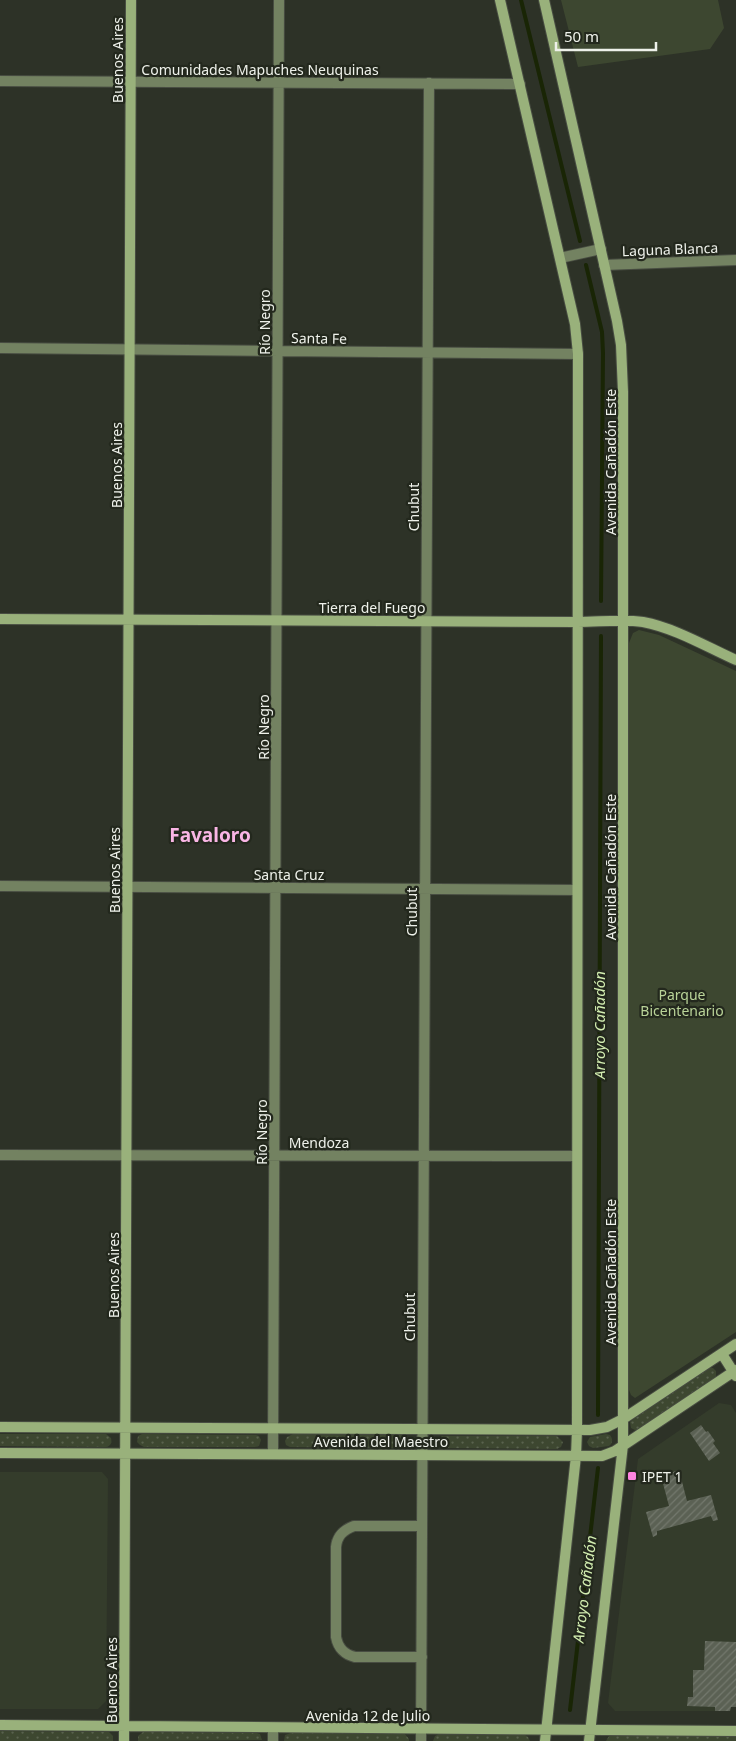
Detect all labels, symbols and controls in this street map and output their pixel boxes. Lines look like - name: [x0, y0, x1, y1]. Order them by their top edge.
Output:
- street label: Buenos Aires: [108, 17, 127, 103]
- scale bar: [556, 20, 656, 52]
- text: 50 m: [564, 26, 599, 46]
- street label: Comunidades Mapuches Neuquinas: [141, 60, 379, 79]
- street label: Laguna Blanca: [622, 238, 718, 260]
- street label: Río Negro: [255, 289, 274, 355]
- street label: Santa Fe: [291, 328, 347, 348]
- street label: Avenida Cañadón Este: [601, 389, 620, 535]
- street label: Buenos Aires: [107, 422, 126, 508]
- street label: Chubut: [404, 483, 423, 531]
- street label: Tierra del Fuego: [319, 598, 425, 617]
- street label: Río Negro: [254, 694, 273, 760]
- street label: Avenida Cañadón Este: [601, 794, 620, 940]
- district label: Favaloro: [169, 822, 251, 848]
- street label: Buenos Aires: [105, 827, 124, 913]
- street label: Santa Cruz: [254, 865, 325, 884]
- street label: Chubut: [402, 888, 421, 936]
- water label: Arroyo Cañadón: [589, 971, 609, 1080]
- park label: Parque Bicentenario: [640, 985, 724, 1020]
- street label: Río Negro: [252, 1099, 271, 1165]
- street label: Mendoza: [289, 1133, 349, 1152]
- street label: Avenida Cañadón Este: [601, 1199, 620, 1345]
- street label: Buenos Aires: [104, 1232, 123, 1318]
- street label: Chubut: [400, 1293, 419, 1341]
- street label: Avenida del Maestro: [314, 1432, 448, 1451]
- place label: IPET 1: [642, 1467, 682, 1486]
- marker: IPET 1: [626, 1470, 638, 1482]
- water label: Arroyo Cañadón: [567, 1534, 601, 1645]
- street label: Buenos Aires: [102, 1637, 121, 1723]
- street label: Avenida 12 de Julio: [306, 1706, 430, 1725]

